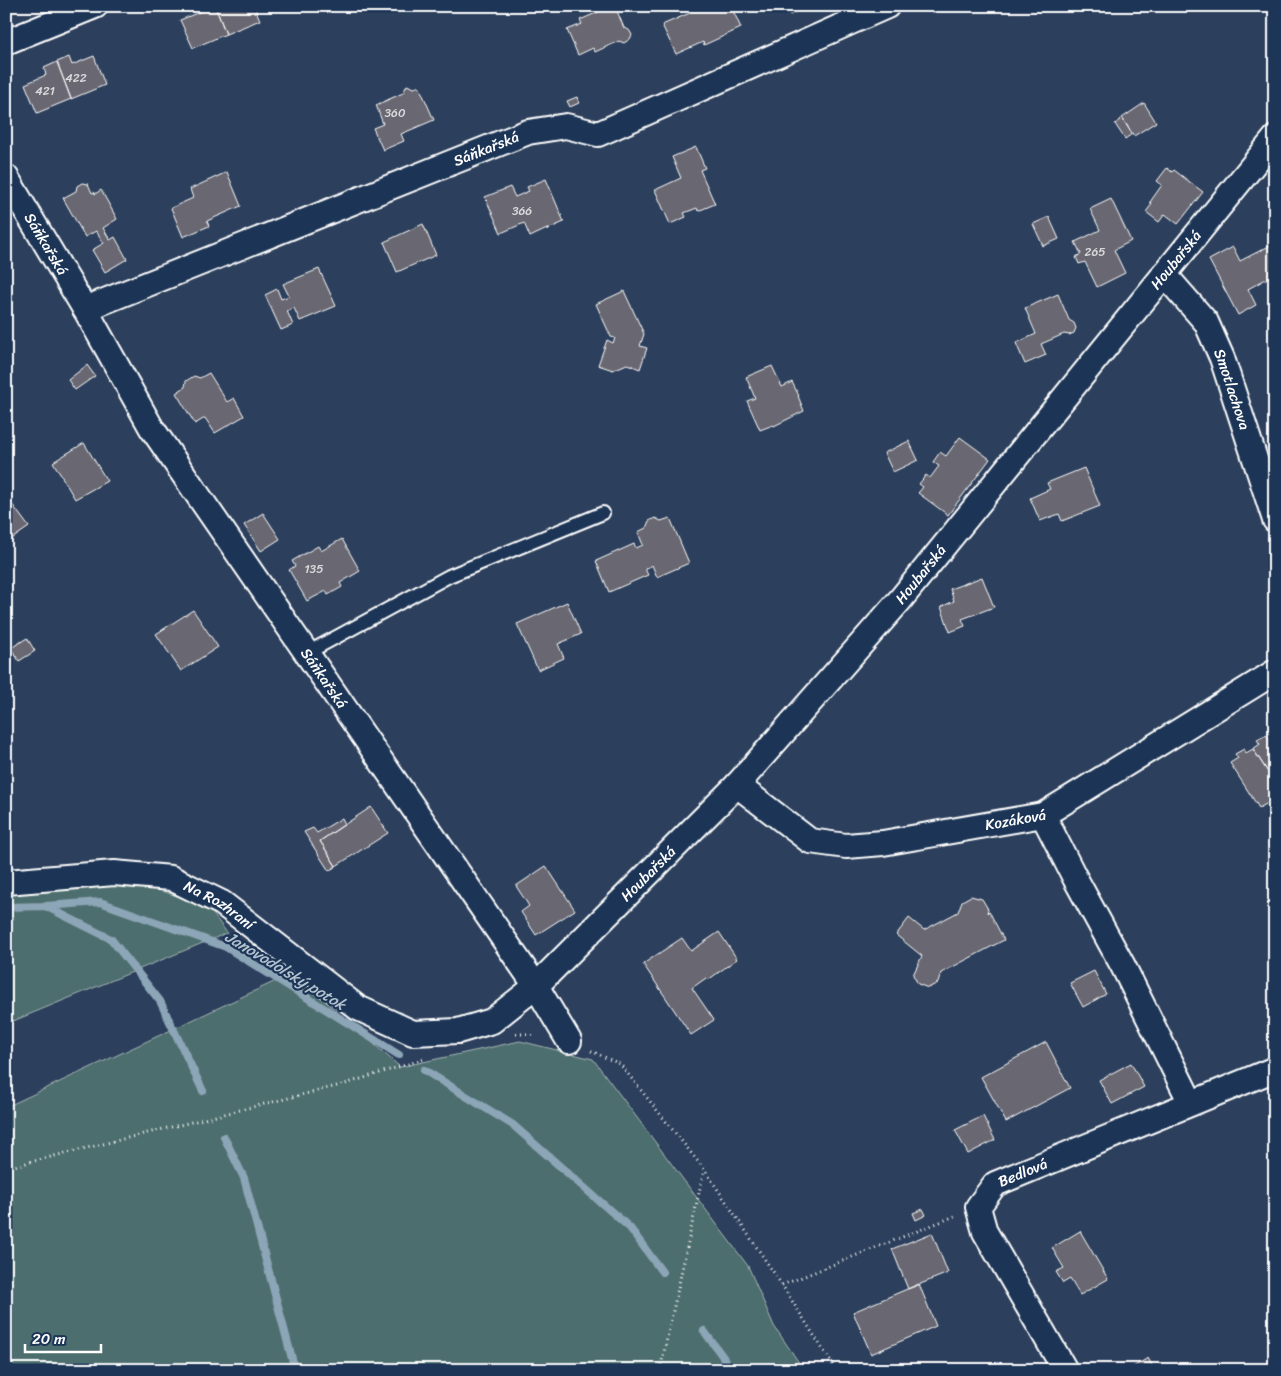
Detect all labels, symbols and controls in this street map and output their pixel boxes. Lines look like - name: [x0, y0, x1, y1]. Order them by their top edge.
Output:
- house number: 422: [65, 67, 87, 89]
- house number: 421: [35, 80, 55, 102]
- house number: 360: [385, 102, 406, 124]
- street label: Sáňkařská: [449, 124, 524, 174]
- house number: 366: [512, 200, 532, 222]
- street label: Sáňkařská: [17, 208, 75, 281]
- street label: Houbařská: [1144, 224, 1209, 296]
- house number: 265: [1084, 241, 1106, 263]
- street label: Smotlachova: [1206, 344, 1258, 434]
- street label: Houbařská: [888, 539, 953, 610]
- house number: 135: [304, 558, 324, 580]
- street label: Sáňkařská: [294, 642, 355, 714]
- street label: Kozáková: [983, 802, 1049, 838]
- street label: Houbařská: [614, 839, 683, 908]
- street label: Na Rozhraní: [179, 873, 262, 938]
- water label: Janovodolský potok: [219, 923, 353, 1019]
- street label: Bedlová: [994, 1151, 1052, 1194]
- scale bar: [25, 1321, 101, 1353]
- text: 20 m: [32, 1326, 66, 1352]

